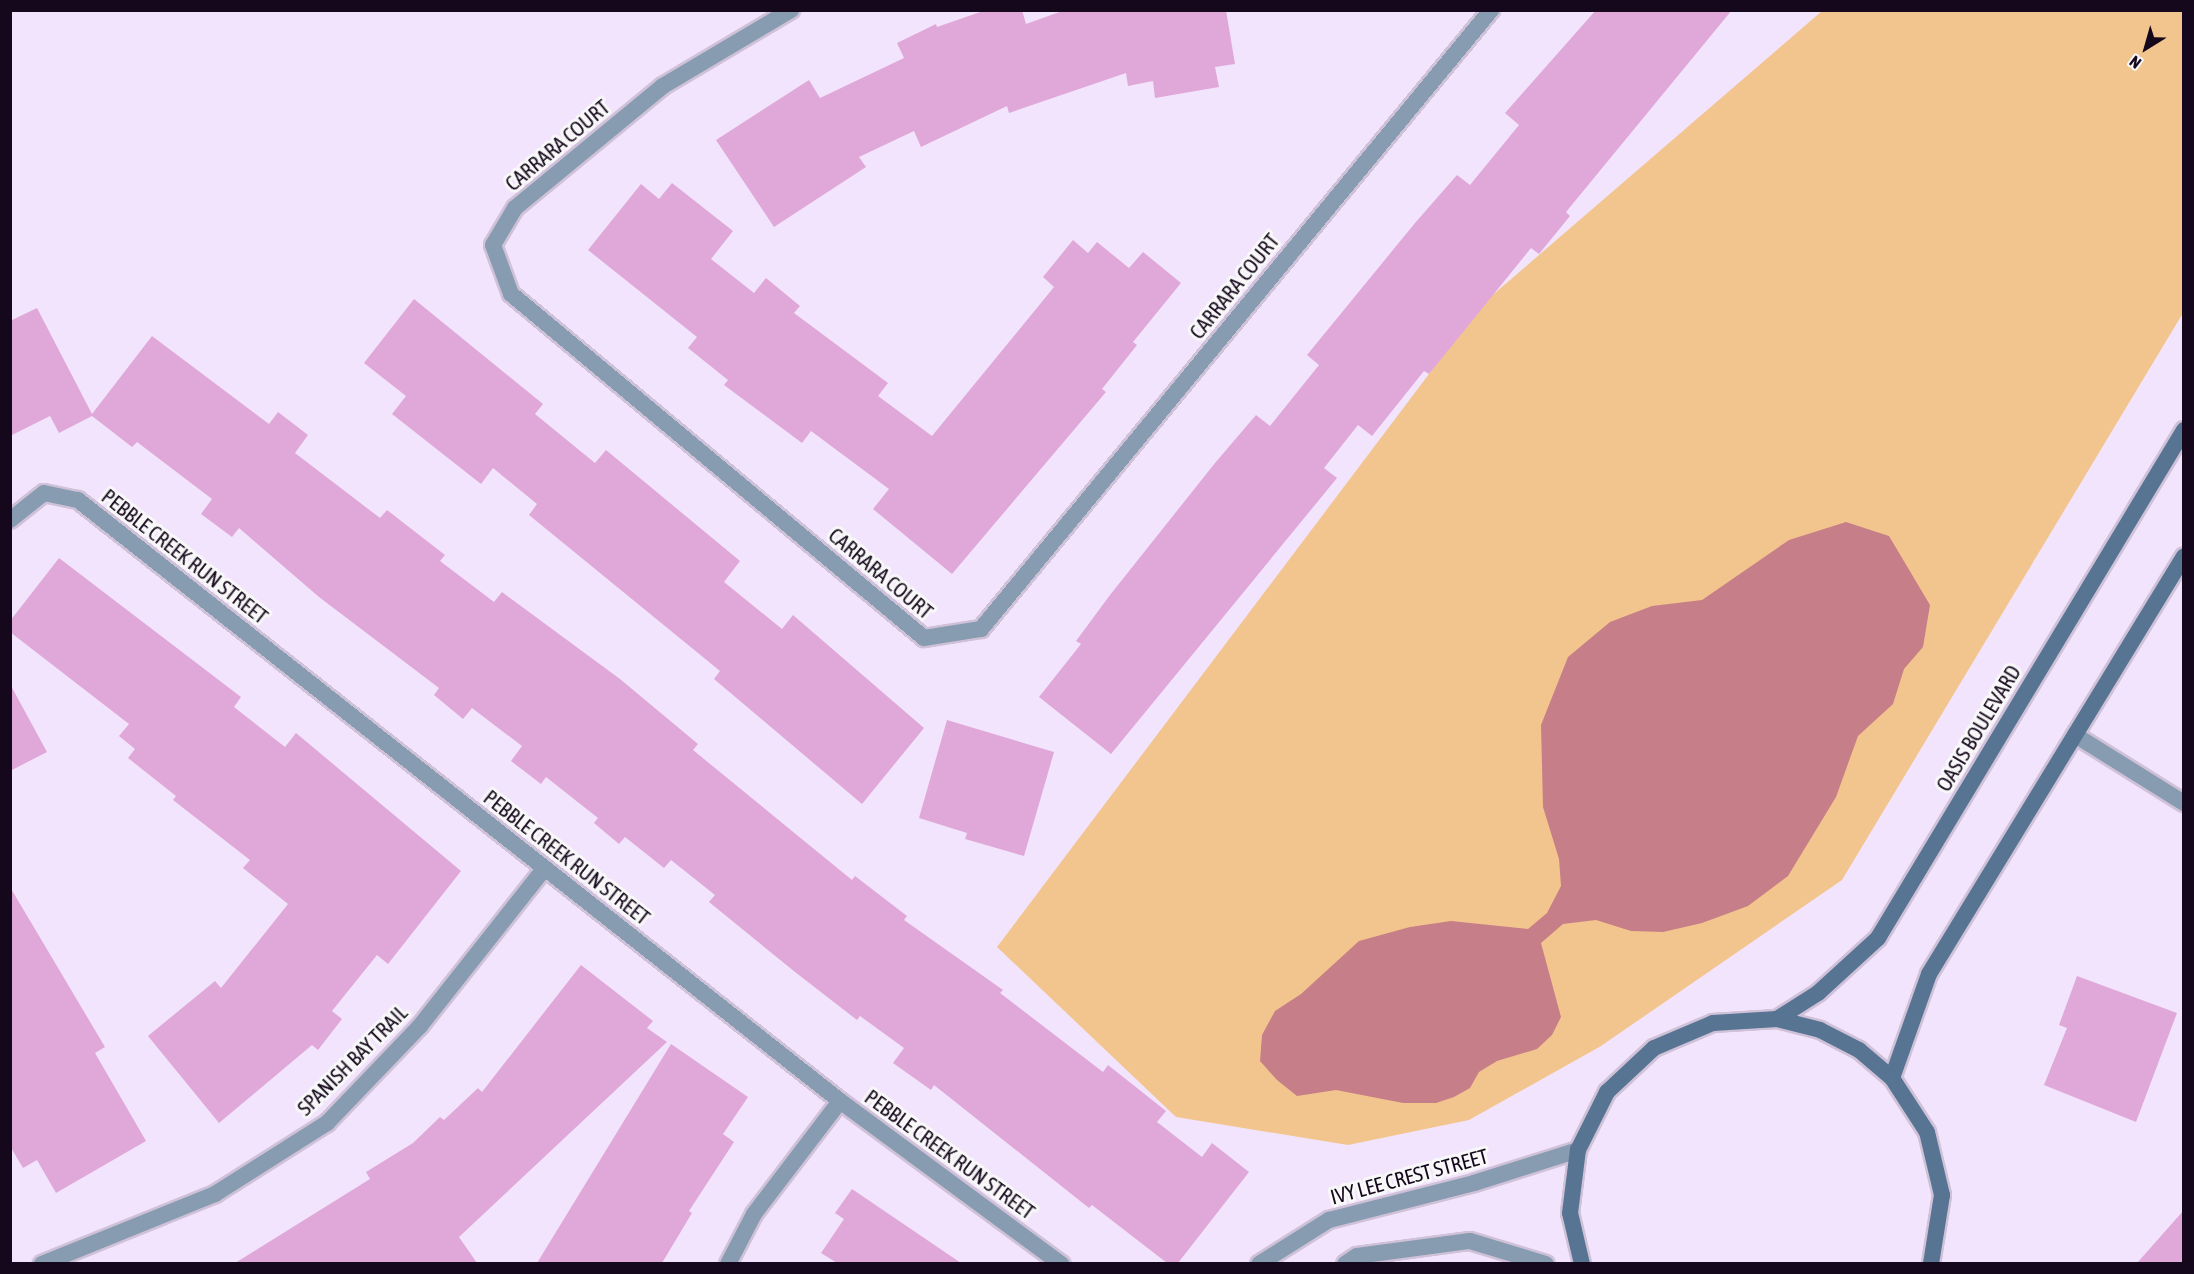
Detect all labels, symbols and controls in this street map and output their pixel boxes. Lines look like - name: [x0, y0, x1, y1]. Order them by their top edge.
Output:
- north arrow: [2116, 18, 2176, 78]
- text: N: [2126, 52, 2144, 72]
- street label: CARRARA COURT: [500, 94, 614, 196]
- street label: CARRARA COURT: [1184, 228, 1284, 344]
- street label: PEBBLE CREEK RUN STREET: [97, 483, 273, 629]
- street label: CARRARA COURT: [824, 522, 938, 624]
- street label: OASIS BOULEVARD: [1930, 660, 2026, 796]
- street label: PEBBLE CREEK RUN STREET: [479, 784, 655, 930]
- street label: SPANISH BAY TRAIL: [292, 1000, 412, 1120]
- street label: PEBBLE CREEK RUN STREET: [860, 1084, 1040, 1224]
- street label: IVY LEE CREST STREET: [1327, 1143, 1491, 1209]

